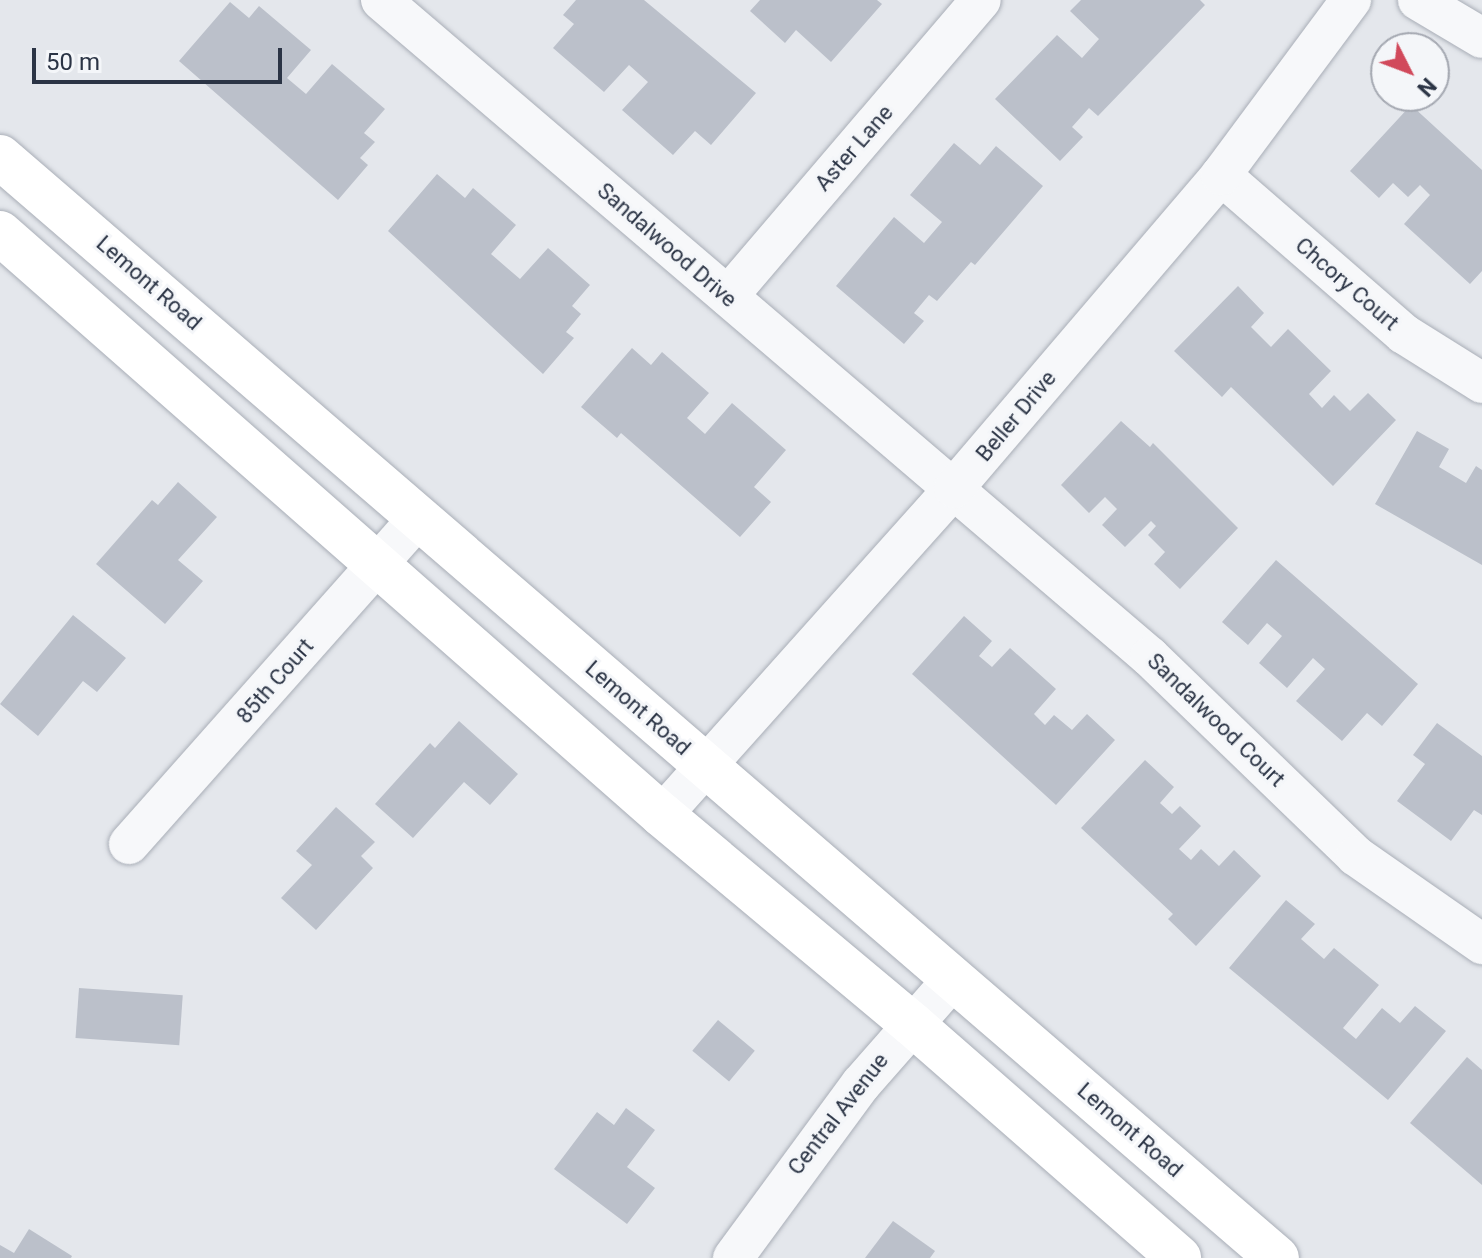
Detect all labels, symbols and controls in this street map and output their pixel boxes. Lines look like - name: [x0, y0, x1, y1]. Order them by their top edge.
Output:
- scale bar: [36, 32, 286, 82]
- north arrow: [1370, 32, 1450, 112]
- text: 50 m: [46, 48, 100, 76]
- text: N: [1412, 73, 1441, 101]
- street label: Aster Lane: [810, 100, 898, 196]
- street label: Sandalwood Drive: [592, 177, 742, 313]
- street label: Lemont Road: [91, 230, 207, 336]
- street label: Chcory Court: [1290, 232, 1404, 336]
- street label: Beller Drive: [971, 365, 1061, 467]
- street label: 85th Court: [231, 633, 319, 729]
- street label: Sandalwood Court: [1142, 648, 1290, 792]
- street label: Lemont Road: [580, 655, 696, 761]
- street label: Central Avenue: [782, 1048, 894, 1180]
- street label: Lemont Road: [1072, 1077, 1188, 1183]

